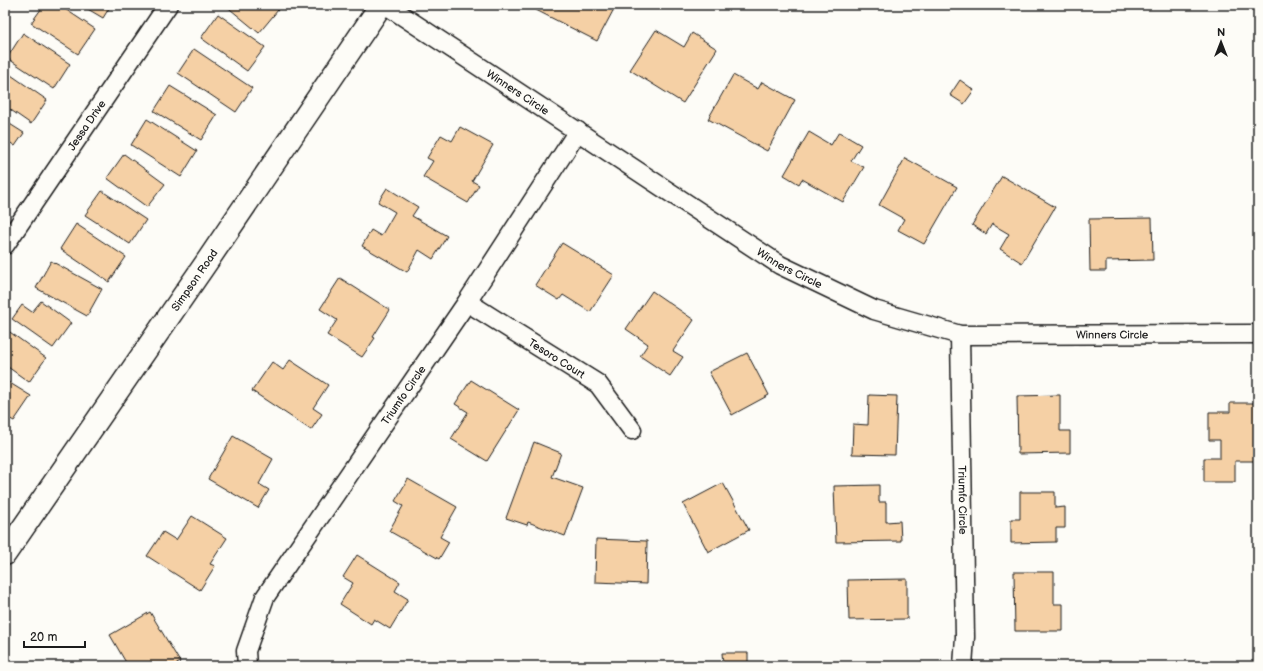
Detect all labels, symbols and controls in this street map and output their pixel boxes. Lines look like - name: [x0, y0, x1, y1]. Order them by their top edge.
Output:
- north arrow: [1201, 22, 1241, 62]
- text: N: [1217, 26, 1225, 39]
- street label: Winners Circle: [484, 67, 552, 118]
- street label: Jessa Drive: [65, 97, 109, 153]
- street label: Winners Circle: [754, 246, 825, 291]
- street label: Simpson Road: [169, 247, 220, 314]
- street label: Winners Circle: [1076, 328, 1149, 342]
- street label: Tesoro Court: [526, 336, 588, 382]
- street label: Triumfo Circle: [379, 363, 429, 428]
- street label: Triumfo Circle: [955, 465, 969, 535]
- scale bar: [24, 623, 85, 649]
- text: 20 m: [30, 630, 57, 645]

